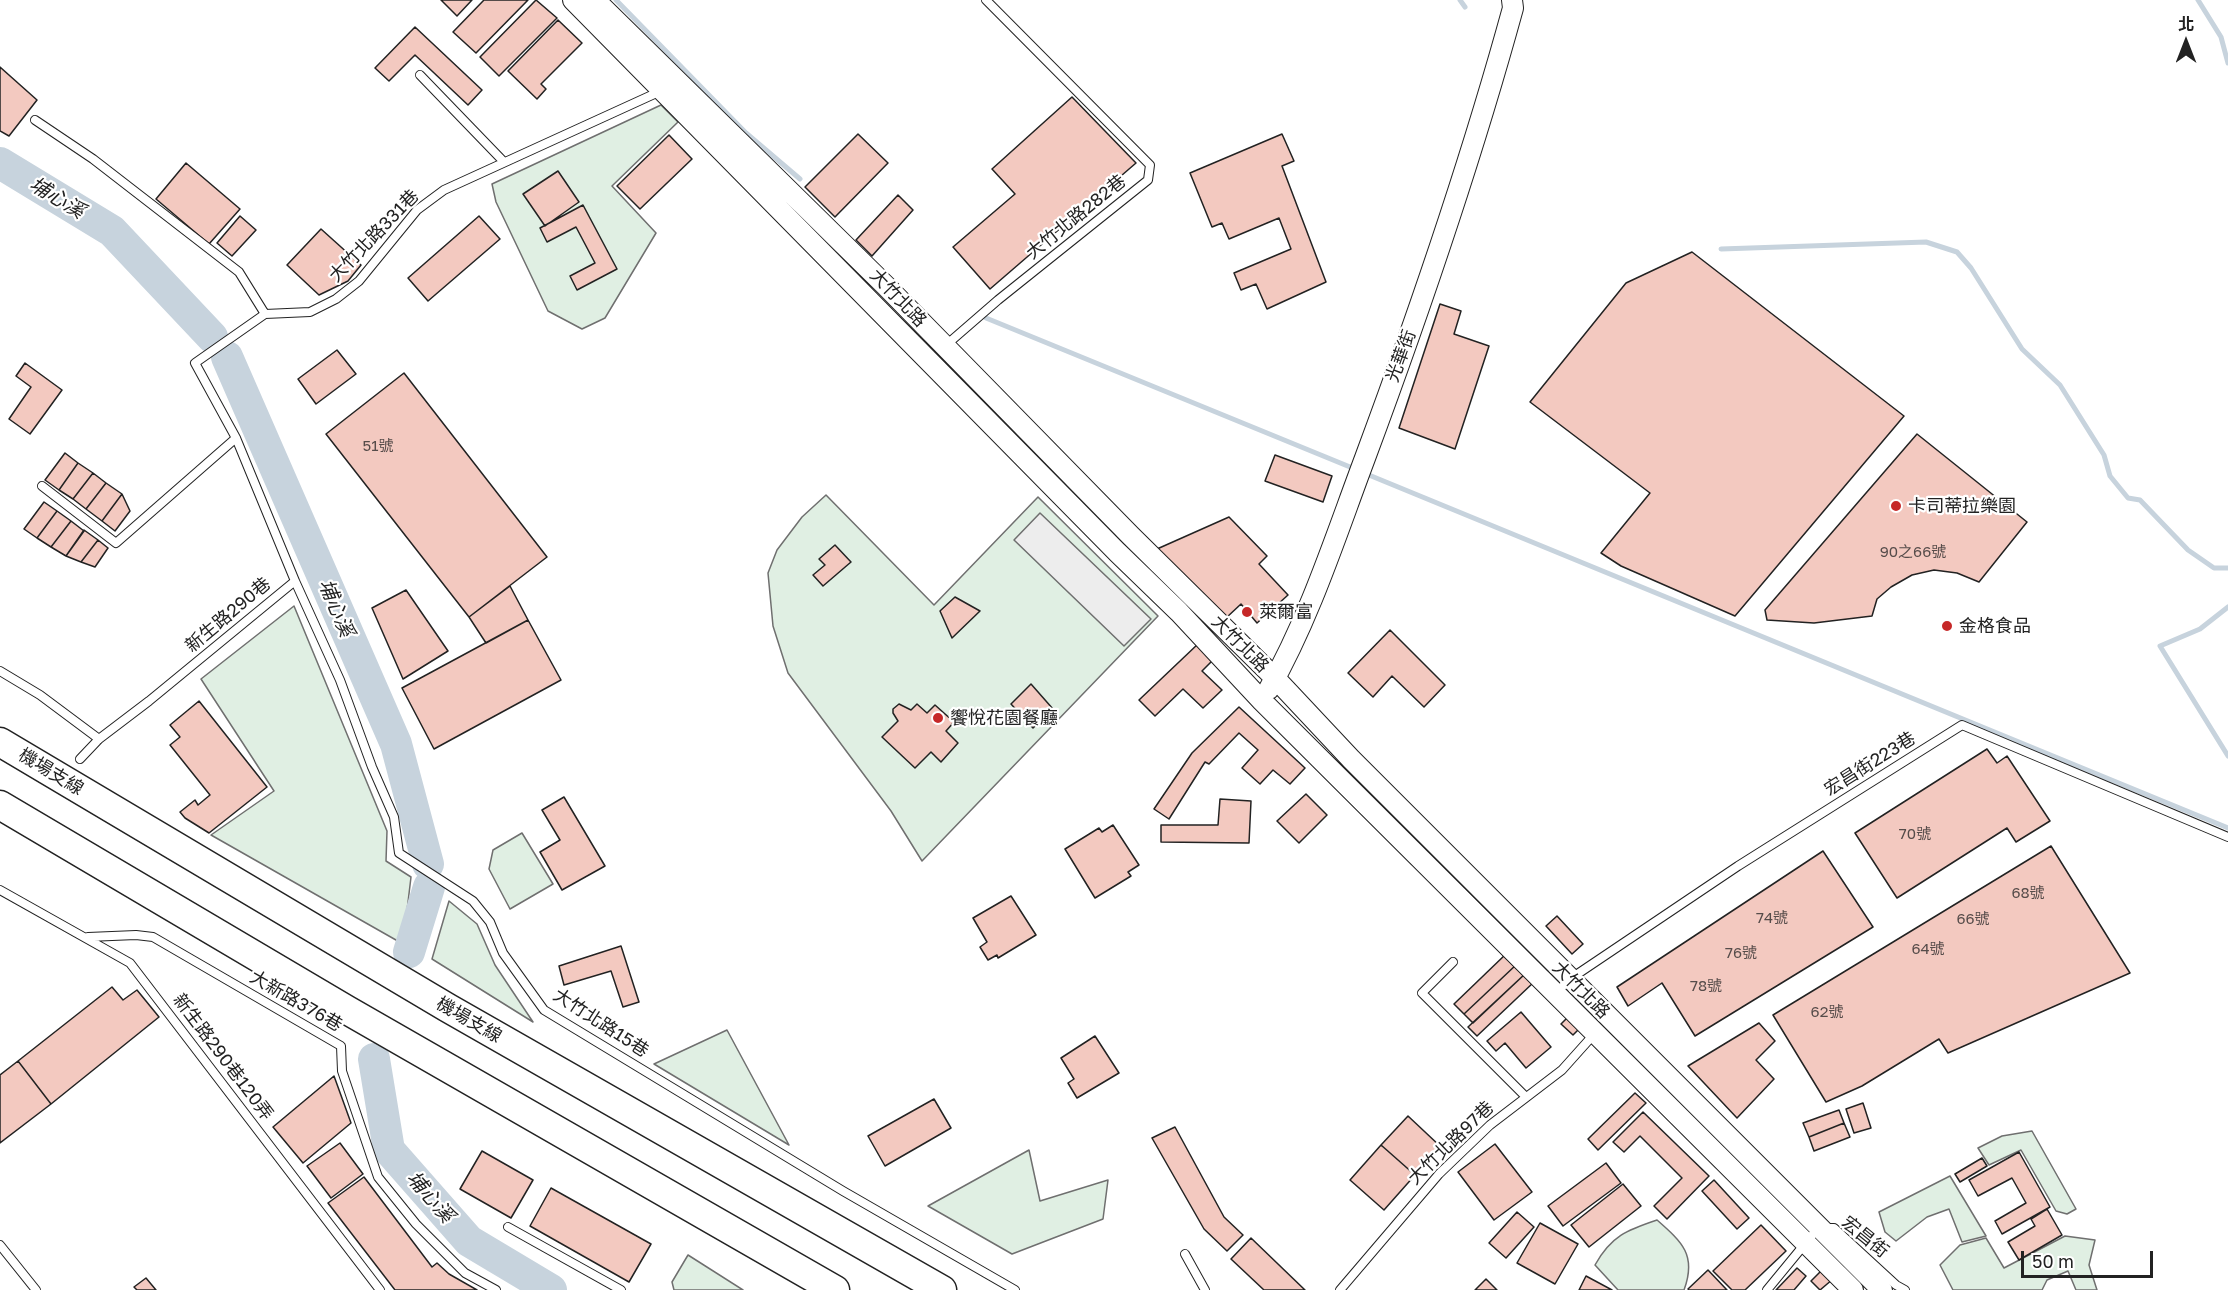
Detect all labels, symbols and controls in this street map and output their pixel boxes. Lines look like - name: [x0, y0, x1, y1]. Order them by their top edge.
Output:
- north arrow: [2156, 12, 2216, 72]
- text: 北: [2178, 14, 2194, 34]
- street label: 大竹北路282巷: [1022, 170, 1130, 264]
- water label: 埔心溪: [25, 172, 89, 224]
- street label: 大竹北路331巷: [325, 185, 423, 287]
- street label: 大竹北路: [865, 265, 931, 331]
- street label: 光華街: [1382, 327, 1420, 385]
- house number: 51號: [363, 437, 393, 455]
- place label: 卡司蒂拉樂園: [1908, 495, 2016, 517]
- marker: 卡司蒂拉樂園: [1889, 499, 1903, 513]
- house number: 90之66號: [1880, 543, 1946, 561]
- street label: 新生路290巷: [181, 573, 275, 657]
- water label: 埔心溪: [313, 576, 359, 640]
- place label: 萊爾富: [1259, 601, 1313, 623]
- marker: 萊爾富: [1240, 605, 1254, 619]
- street label: 大竹北路: [1207, 611, 1273, 677]
- place label: 金格食品: [1959, 615, 2031, 637]
- marker: 金格食品: [1940, 619, 1954, 633]
- place label: 饗悅花園餐廳: [950, 707, 1058, 729]
- marker: 饗悅花園餐廳: [931, 711, 945, 725]
- street label: 宏昌街223巷: [1820, 727, 1920, 801]
- street label: 機場支線: [15, 744, 87, 800]
- house number: 70號: [1899, 825, 1931, 843]
- house number: 68號: [2011, 884, 2045, 902]
- house number: 74號: [1756, 909, 1788, 927]
- house number: 66號: [1956, 910, 1990, 928]
- house number: 64號: [1911, 940, 1945, 958]
- house number: 76號: [1725, 944, 1757, 962]
- street label: 大竹北路: [1548, 957, 1614, 1023]
- street label: 大新路376巷: [246, 966, 346, 1036]
- house number: 78號: [1690, 977, 1722, 995]
- street label: 大竹北路15巷: [549, 984, 653, 1062]
- street label: 新生路290巷120弄: [168, 989, 278, 1125]
- street label: 機場支線: [432, 993, 506, 1047]
- house number: 62號: [1811, 1003, 1843, 1021]
- street label: 大竹北路97巷: [1404, 1097, 1498, 1189]
- water label: 埔心溪: [401, 1166, 459, 1228]
- street label: 宏昌街: [1837, 1212, 1893, 1262]
- scale bar: [2024, 1239, 2156, 1277]
- text: 50 m: [2032, 1250, 2074, 1272]

